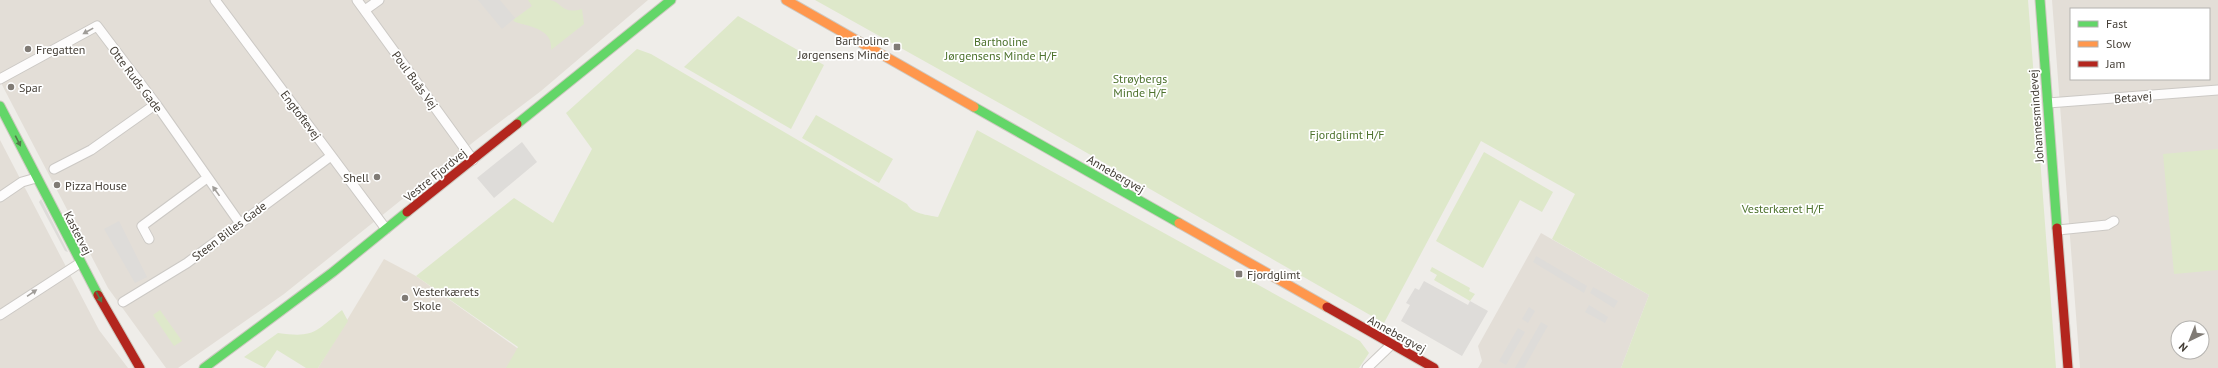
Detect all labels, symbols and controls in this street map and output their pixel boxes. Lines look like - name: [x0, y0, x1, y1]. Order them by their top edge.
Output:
- legend: [2070, 8, 2210, 80]
- text: Fast: [2106, 16, 2127, 31]
- one-way arrow: [82, 28, 94, 34]
- place label: Bartholine Jørgensens Minde: [797, 33, 889, 62]
- park label: Bartholine Jørgensens Minde H/F: [944, 34, 1057, 63]
- text: Slow: [2106, 36, 2131, 51]
- place label: Fregatten: [36, 42, 85, 57]
- marker: Bartholine Jørgensens Minde: [892, 42, 902, 52]
- street label: Otte Ruds Gade: [106, 43, 166, 115]
- marker: Fregatten: [23, 44, 33, 54]
- street label: Poul Buås Vej: [389, 48, 441, 112]
- text: Jam: [2105, 56, 2125, 71]
- street label: Johannesmindevej: [2025, 69, 2047, 164]
- park label: Strøybergs Minde H/F: [1113, 71, 1167, 100]
- place label: Spar: [19, 80, 42, 95]
- marker: Spar: [6, 82, 16, 92]
- street label: Engtoftevej: [278, 87, 324, 143]
- street label: Betavej: [2113, 88, 2153, 106]
- park label: Fjordglimt H/F: [1309, 127, 1385, 142]
- one-way arrow: [14, 135, 21, 147]
- street label: Vestre Fjordvej: [400, 145, 469, 205]
- street label: Annebergvej: [1084, 151, 1148, 197]
- place label: Shell: [343, 170, 369, 185]
- marker: Shell: [372, 172, 382, 182]
- place label: Pizza House: [65, 178, 127, 193]
- marker: Pizza House: [52, 180, 62, 190]
- one-way arrow: [212, 185, 220, 196]
- street label: Steen Billes Gade: [189, 198, 269, 264]
- park label: Vesterkæret H/F: [1741, 201, 1824, 216]
- street label: Kastetvej: [61, 209, 95, 257]
- place label: Fjordglimt: [1247, 267, 1300, 282]
- marker: Fjordglimt: [1234, 269, 1244, 279]
- place label: Vesterkærets Skole: [412, 284, 479, 313]
- one-way arrow: [27, 289, 38, 297]
- one-way arrow: [95, 291, 102, 303]
- marker: Vesterkærets Skole: [400, 293, 410, 303]
- street label: Annebergvej: [1365, 312, 1429, 356]
- north arrow: [2170, 320, 2210, 360]
- text: N: [2176, 340, 2191, 355]

